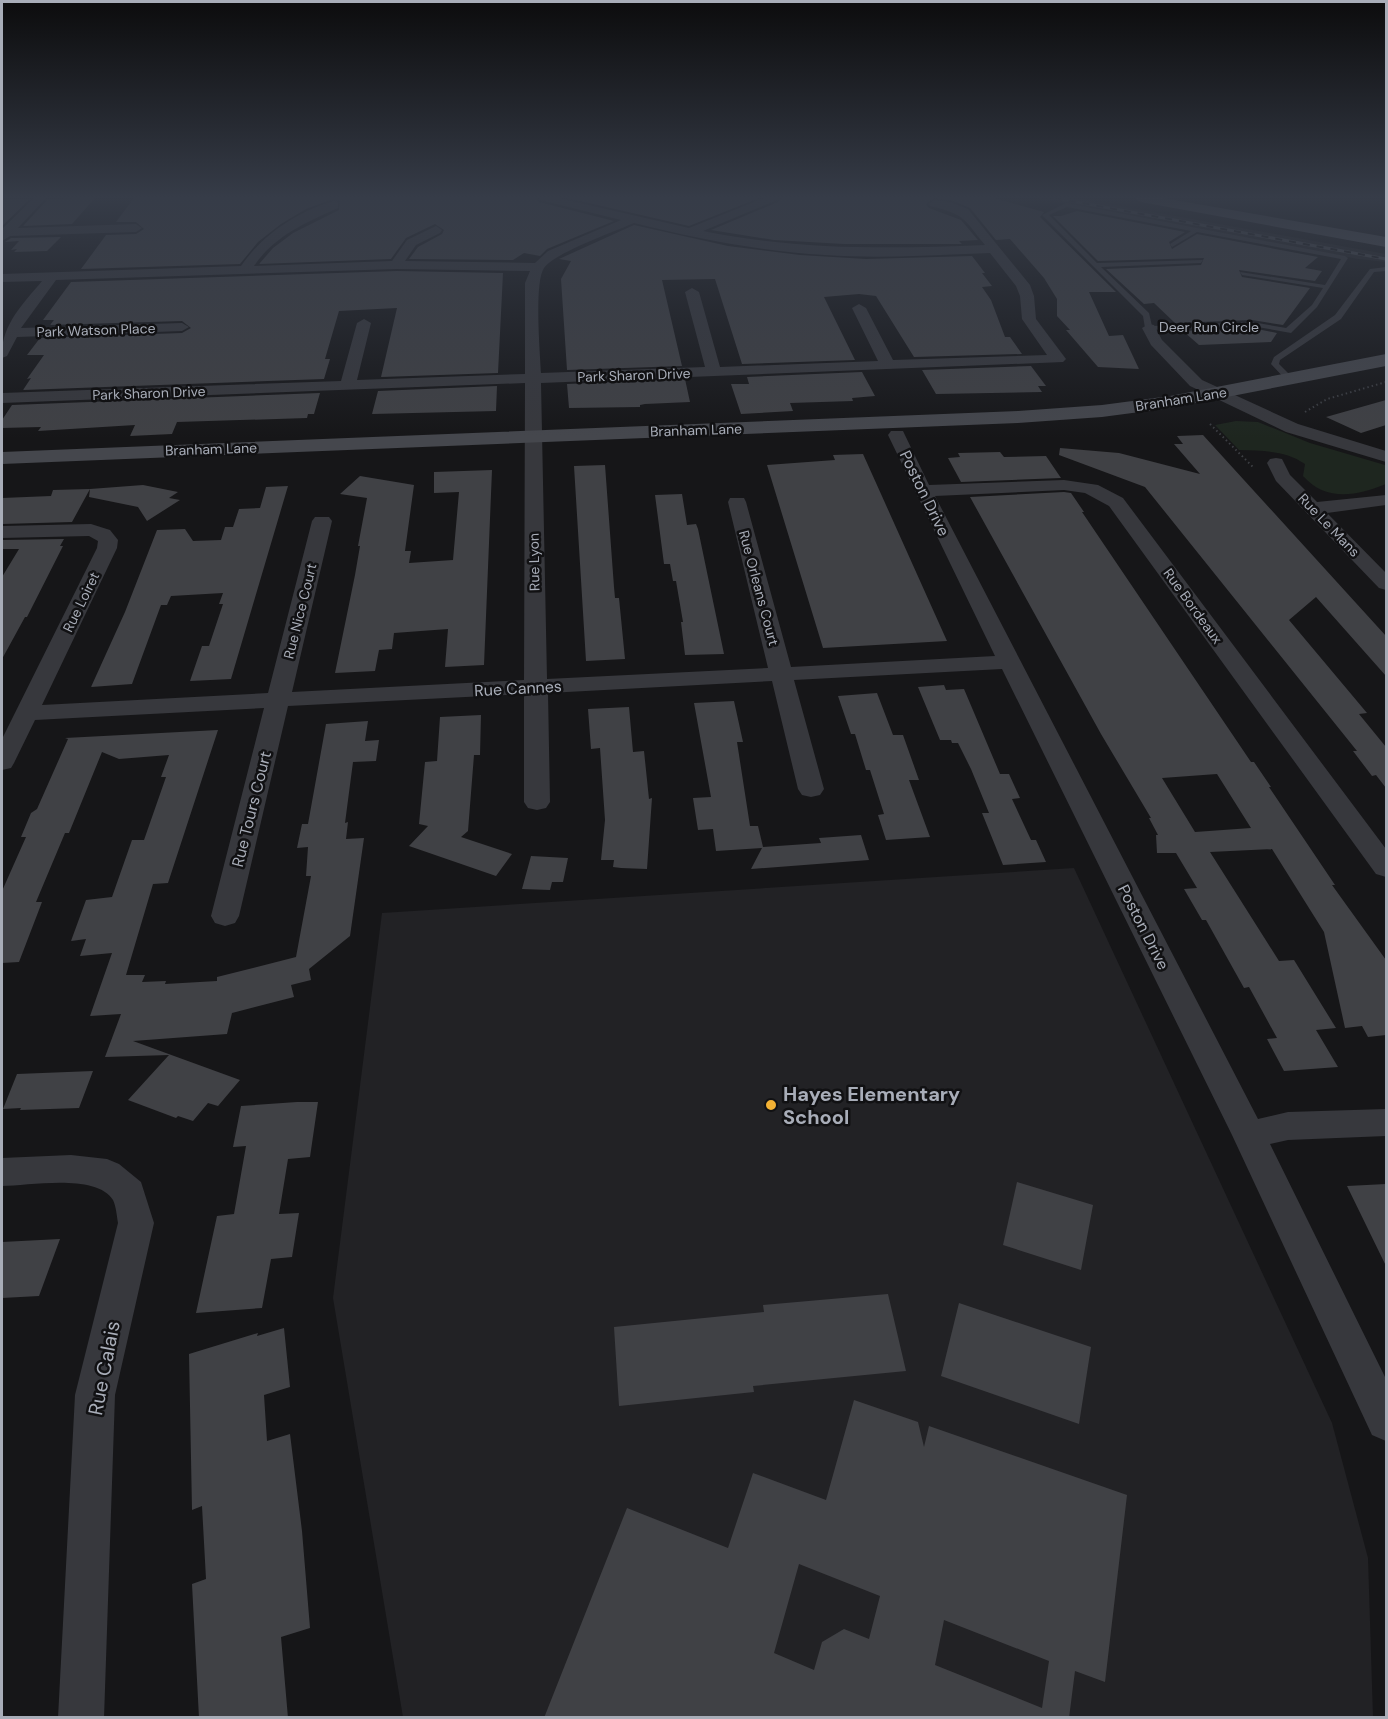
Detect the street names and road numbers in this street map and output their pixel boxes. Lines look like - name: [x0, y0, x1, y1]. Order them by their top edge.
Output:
- street label: Deer Run Circle: [1159, 318, 1259, 336]
- street label: Park Watson Place: [36, 319, 156, 341]
- street label: Park Sharon Drive: [577, 364, 691, 386]
- street label: Park Sharon Drive: [92, 382, 206, 404]
- street label: Branham Lane: [1134, 383, 1228, 415]
- street label: Branham Lane: [650, 419, 742, 441]
- street label: Branham Lane: [165, 438, 257, 460]
- street label: Poston Drive: [895, 447, 954, 540]
- street label: Rue Le Mans: [1294, 490, 1364, 560]
- street label: Rue Orleans Court: [735, 528, 783, 648]
- street label: Rue Lyon: [524, 533, 544, 591]
- street label: Rue Nice Court: [279, 561, 321, 661]
- street label: Rue Bordeaux: [1160, 565, 1226, 647]
- street label: Rue Loiret: [59, 569, 103, 635]
- street label: Rue Cannes: [474, 676, 562, 701]
- street label: Rue Tours Court: [227, 749, 276, 869]
- street label: Poston Drive: [1113, 881, 1174, 973]
- street label: Rue Calais: [82, 1319, 126, 1417]

